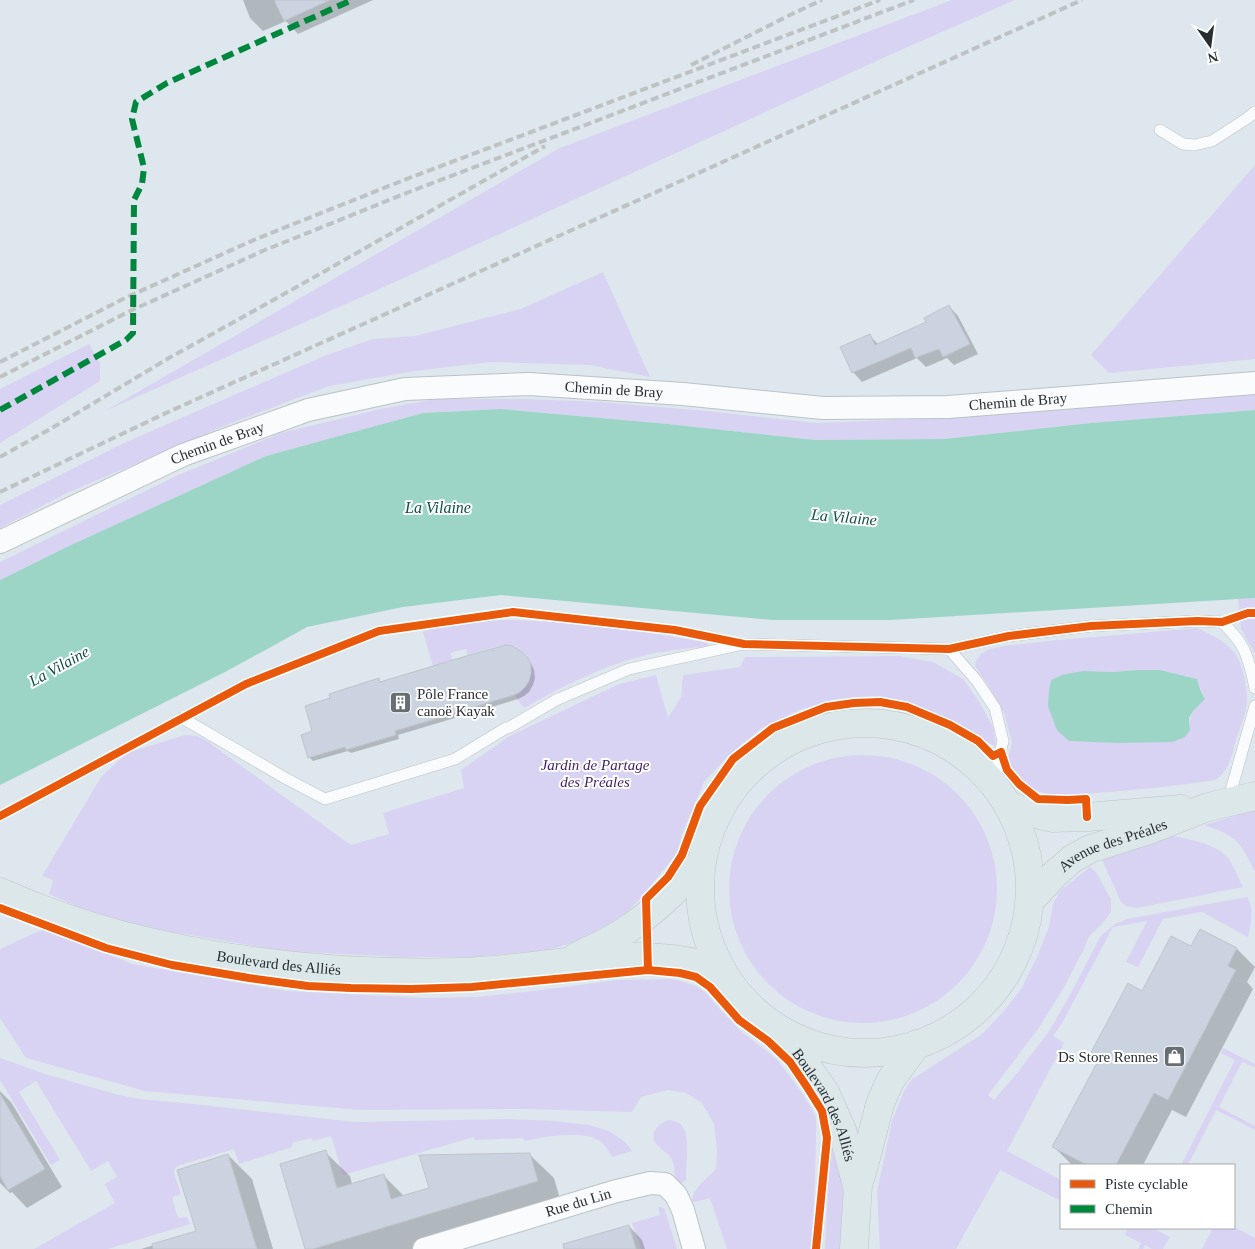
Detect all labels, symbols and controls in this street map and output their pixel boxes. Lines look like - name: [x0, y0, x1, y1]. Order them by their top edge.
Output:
- north arrow: [1185, 20, 1235, 70]
- text: N: [1206, 49, 1220, 66]
- street label: Chemin de Bray: [564, 378, 664, 401]
- street label: Chemin de Bray: [968, 390, 1068, 413]
- street label: Chemin de Bray: [168, 418, 267, 468]
- water label: La Vilaine: [404, 499, 471, 516]
- water label: La Vilaine: [809, 506, 878, 528]
- water label: La Vilaine: [25, 643, 92, 690]
- place label: Pôle France canoë Kayak: [417, 686, 495, 719]
- building icon: Pôle France canoë Kayak: [389, 691, 413, 715]
- park label: Jardin de Partage des Préales: [541, 757, 650, 790]
- street label: Avenue des Préales: [1055, 816, 1170, 875]
- street label: Boulevard des Alliés: [215, 948, 342, 978]
- shop icon: Ds Store Rennes: [1162, 1045, 1186, 1069]
- street label: Boulevard des Alliés: [789, 1046, 858, 1163]
- place label: Ds Store Rennes: [1058, 1049, 1158, 1065]
- legend: [1060, 1164, 1235, 1229]
- text: Piste cyclable: [1105, 1176, 1188, 1192]
- street label: Rue du Lin: [544, 1185, 613, 1220]
- text: Chemin: [1105, 1201, 1153, 1217]

